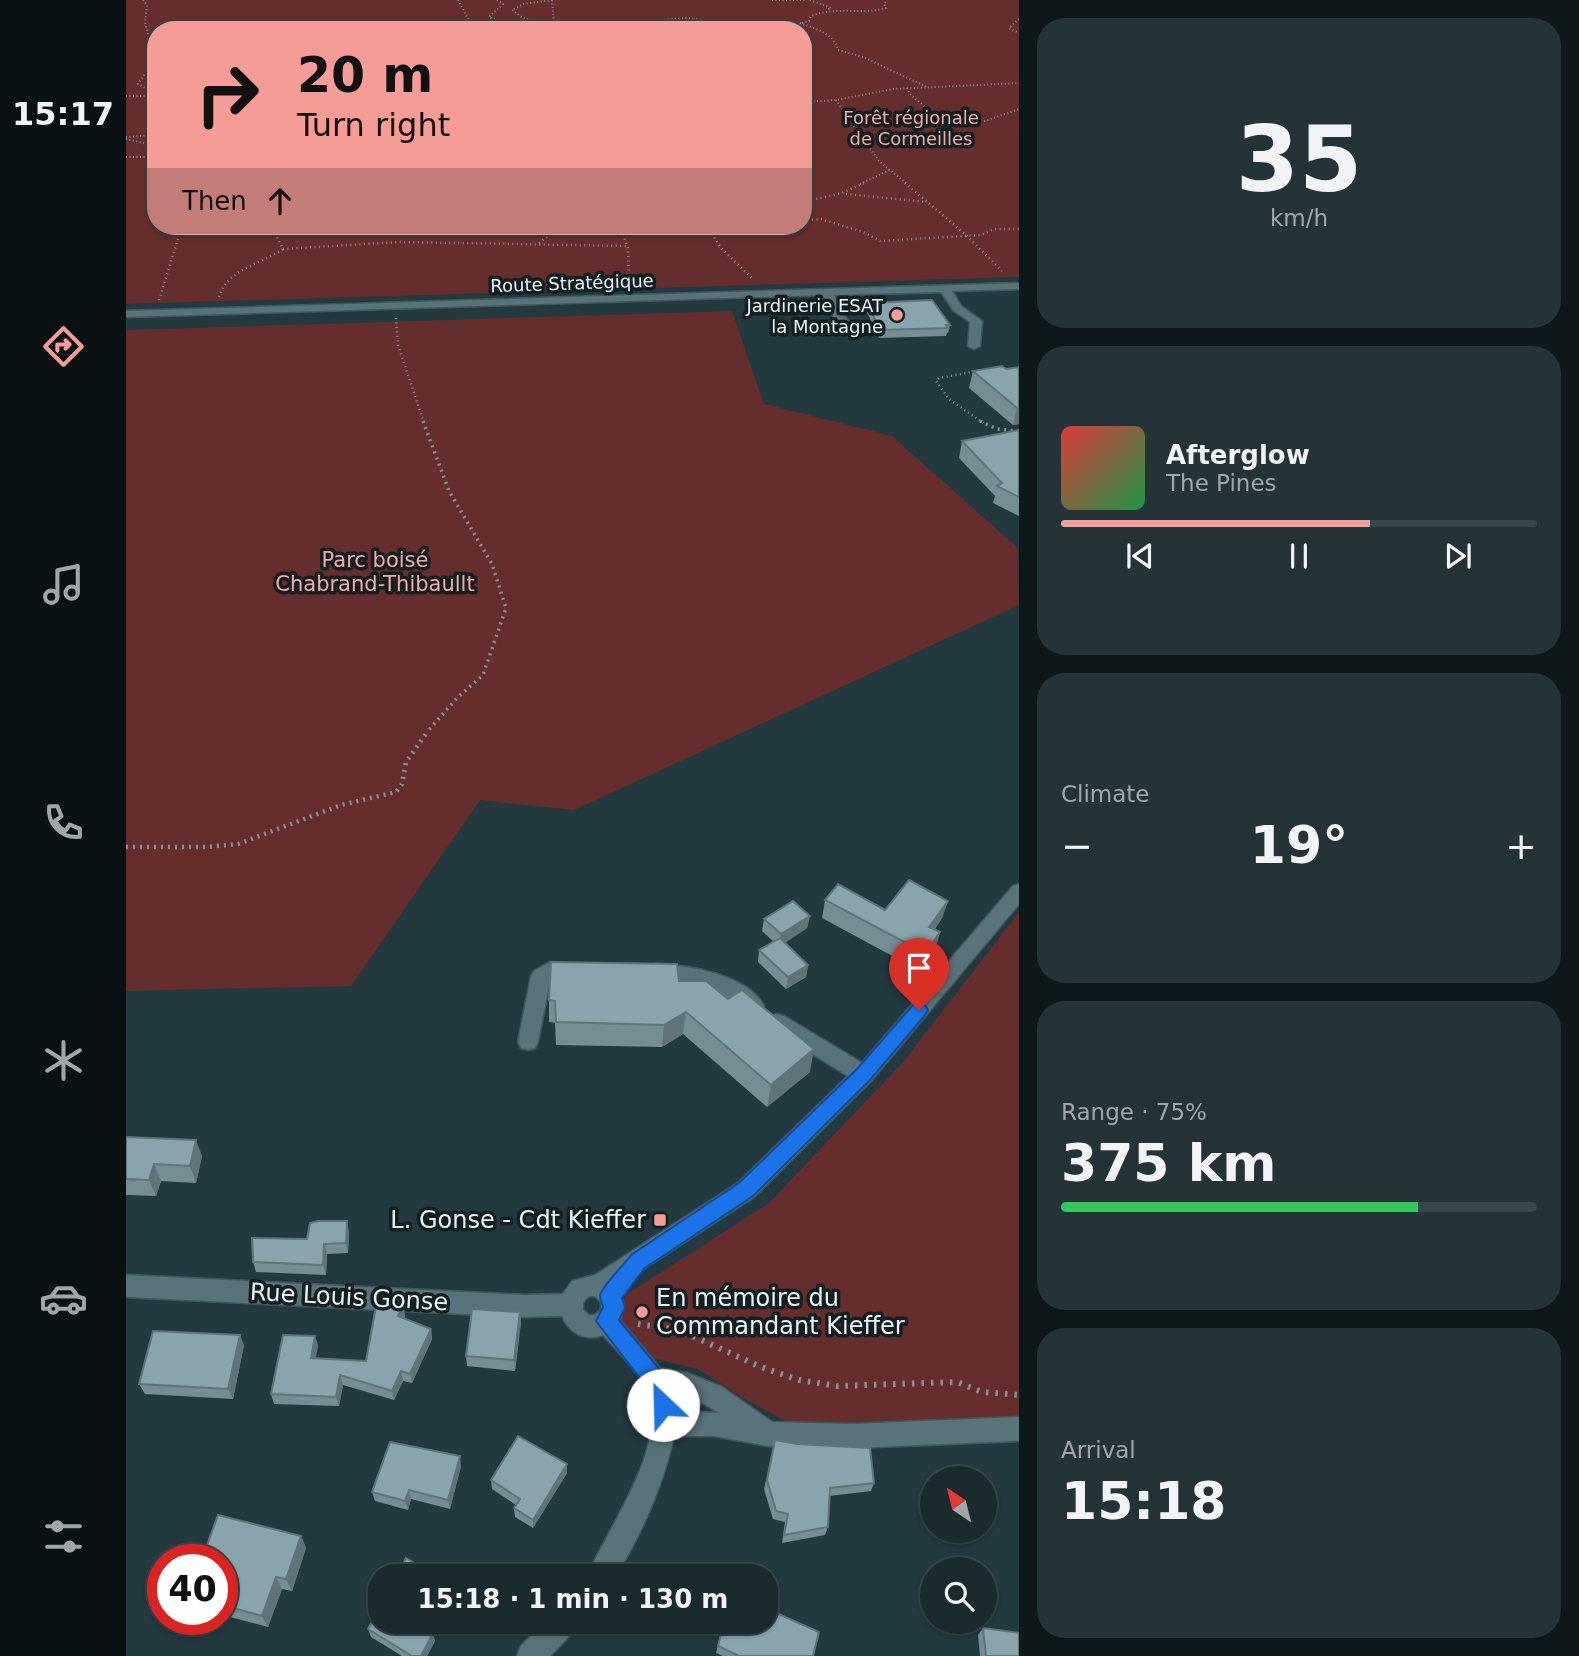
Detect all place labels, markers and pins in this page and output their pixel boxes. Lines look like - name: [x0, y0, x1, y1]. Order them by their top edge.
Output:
- place label: Jardinerie ESAT la Montagne: [745, 295, 884, 337]
- marker: Jardinerie ESAT la Montagne: [889, 307, 905, 323]
- pin: [889, 938, 949, 1010]
- place label: L. Gonse - Cdt Kieffer: [390, 1206, 646, 1234]
- marker: L. Gonse - Cdt Kieffer: [652, 1212, 668, 1228]
- place label: En mémoire du Commandant Kieffer: [656, 1284, 905, 1340]
- marker: En mémoire du Commandant Kieffer: [634, 1304, 650, 1320]

